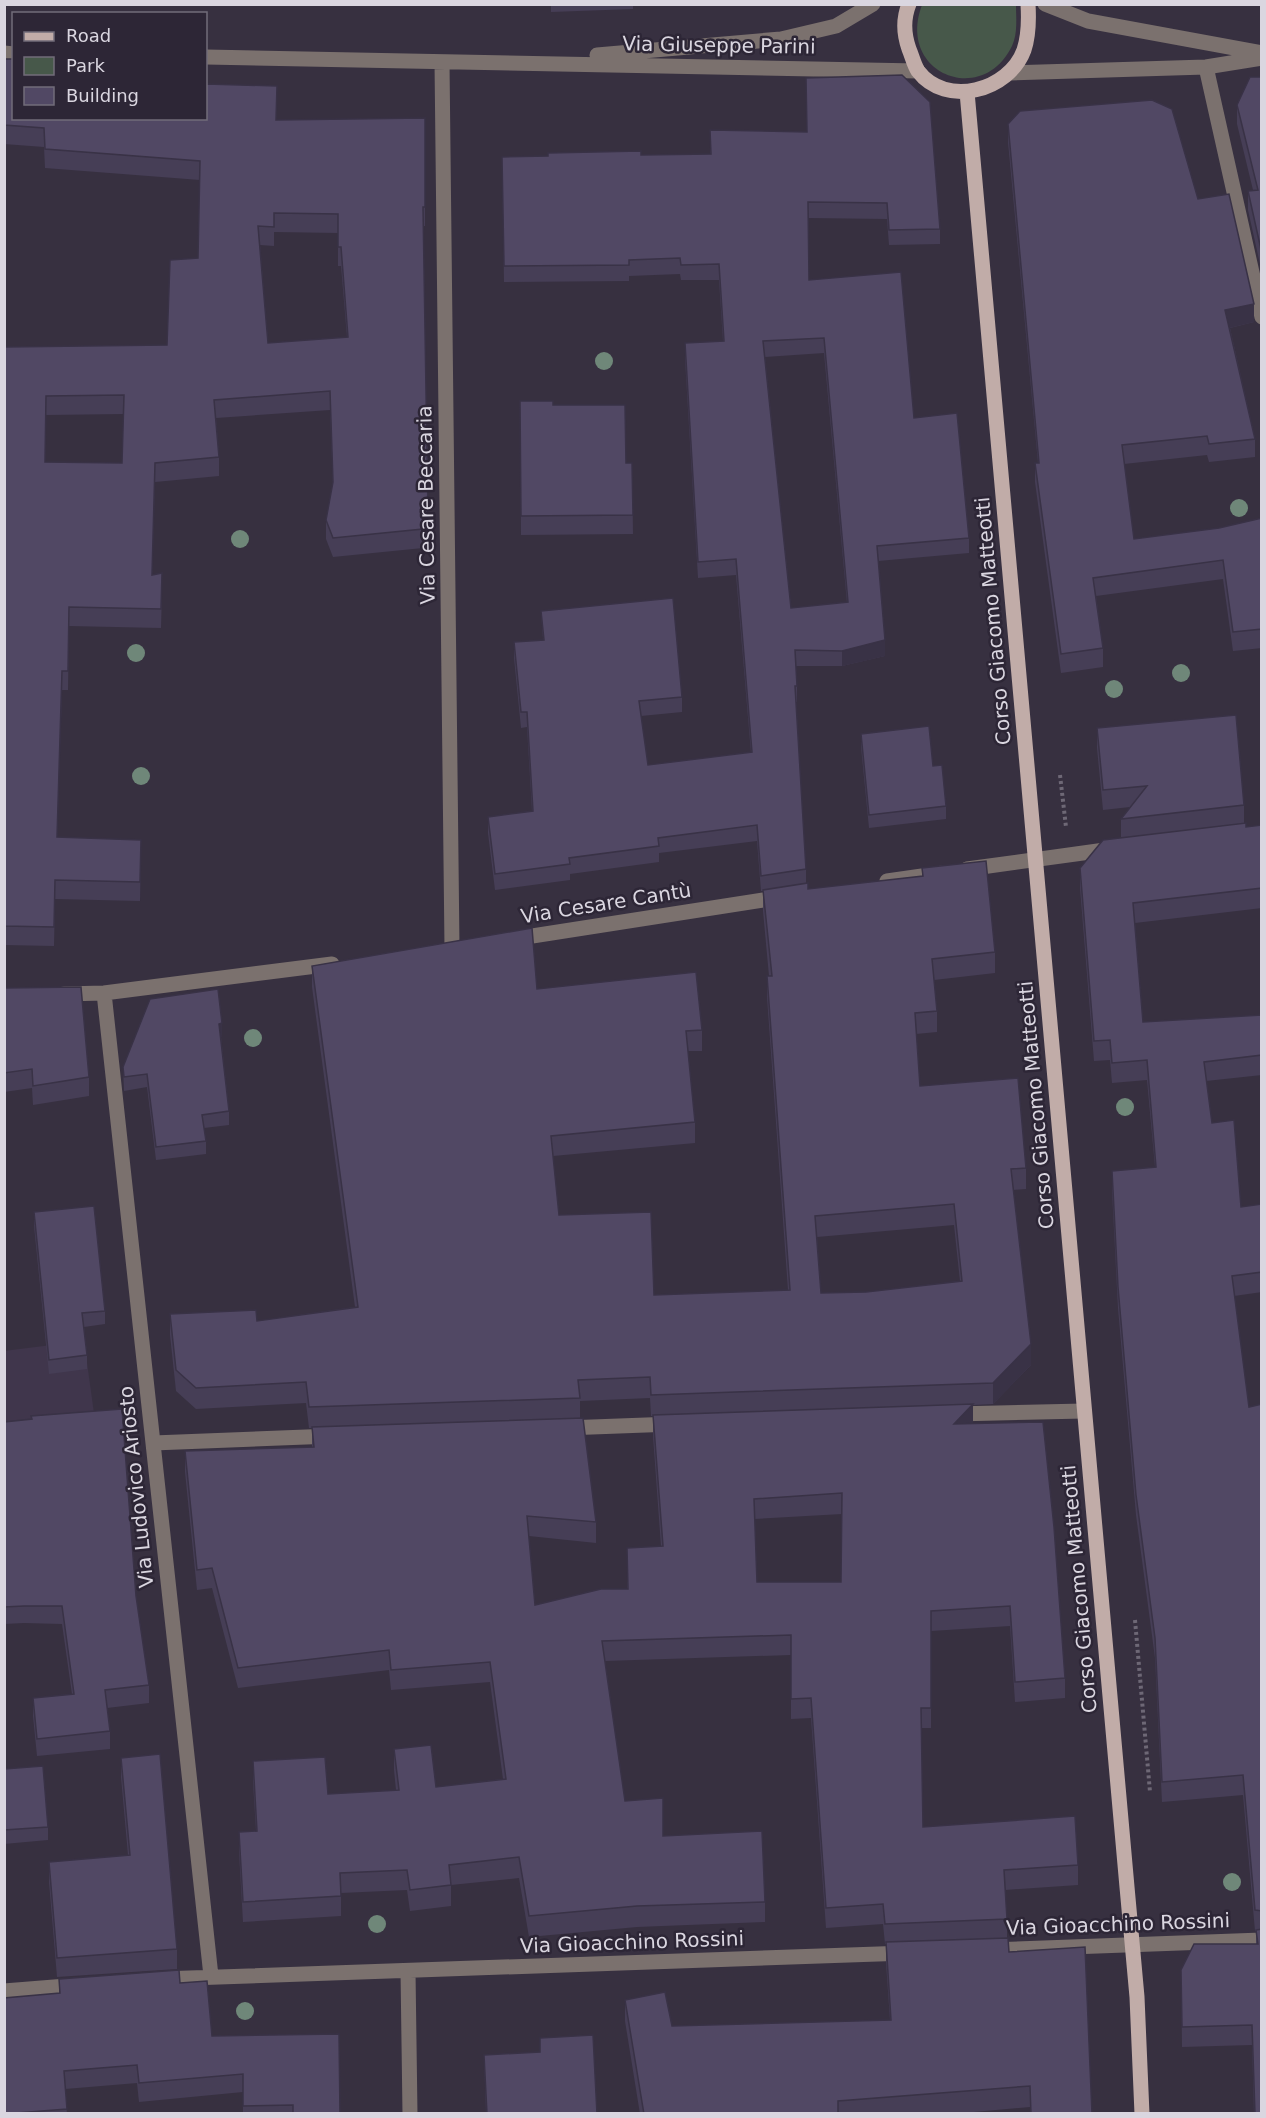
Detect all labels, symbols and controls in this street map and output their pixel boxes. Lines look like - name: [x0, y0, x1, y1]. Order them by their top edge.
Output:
- legend: [12, 12, 207, 120]
- text: Road: [66, 25, 111, 46]
- street label: Via Giuseppe Parini: [622, 31, 816, 59]
- text: Park: [66, 55, 105, 76]
- text: Building: [66, 85, 139, 106]
- street label: Via Cesare Beccaria: [412, 405, 440, 605]
- street label: Corso Giacomo Matteotti: [970, 496, 1016, 746]
- street label: Via Cesare Cantù: [519, 878, 693, 928]
- street label: Corso Giacomo Matteotti: [1013, 980, 1059, 1230]
- street label: Via Ludovico Ariosto: [113, 1385, 159, 1589]
- street label: Corso Giacomo Matteotti: [1056, 1464, 1102, 1714]
- street label: Via Gioacchino Rossini: [1005, 1908, 1231, 1940]
- street label: Via Gioacchino Rossini: [519, 1926, 745, 1958]

